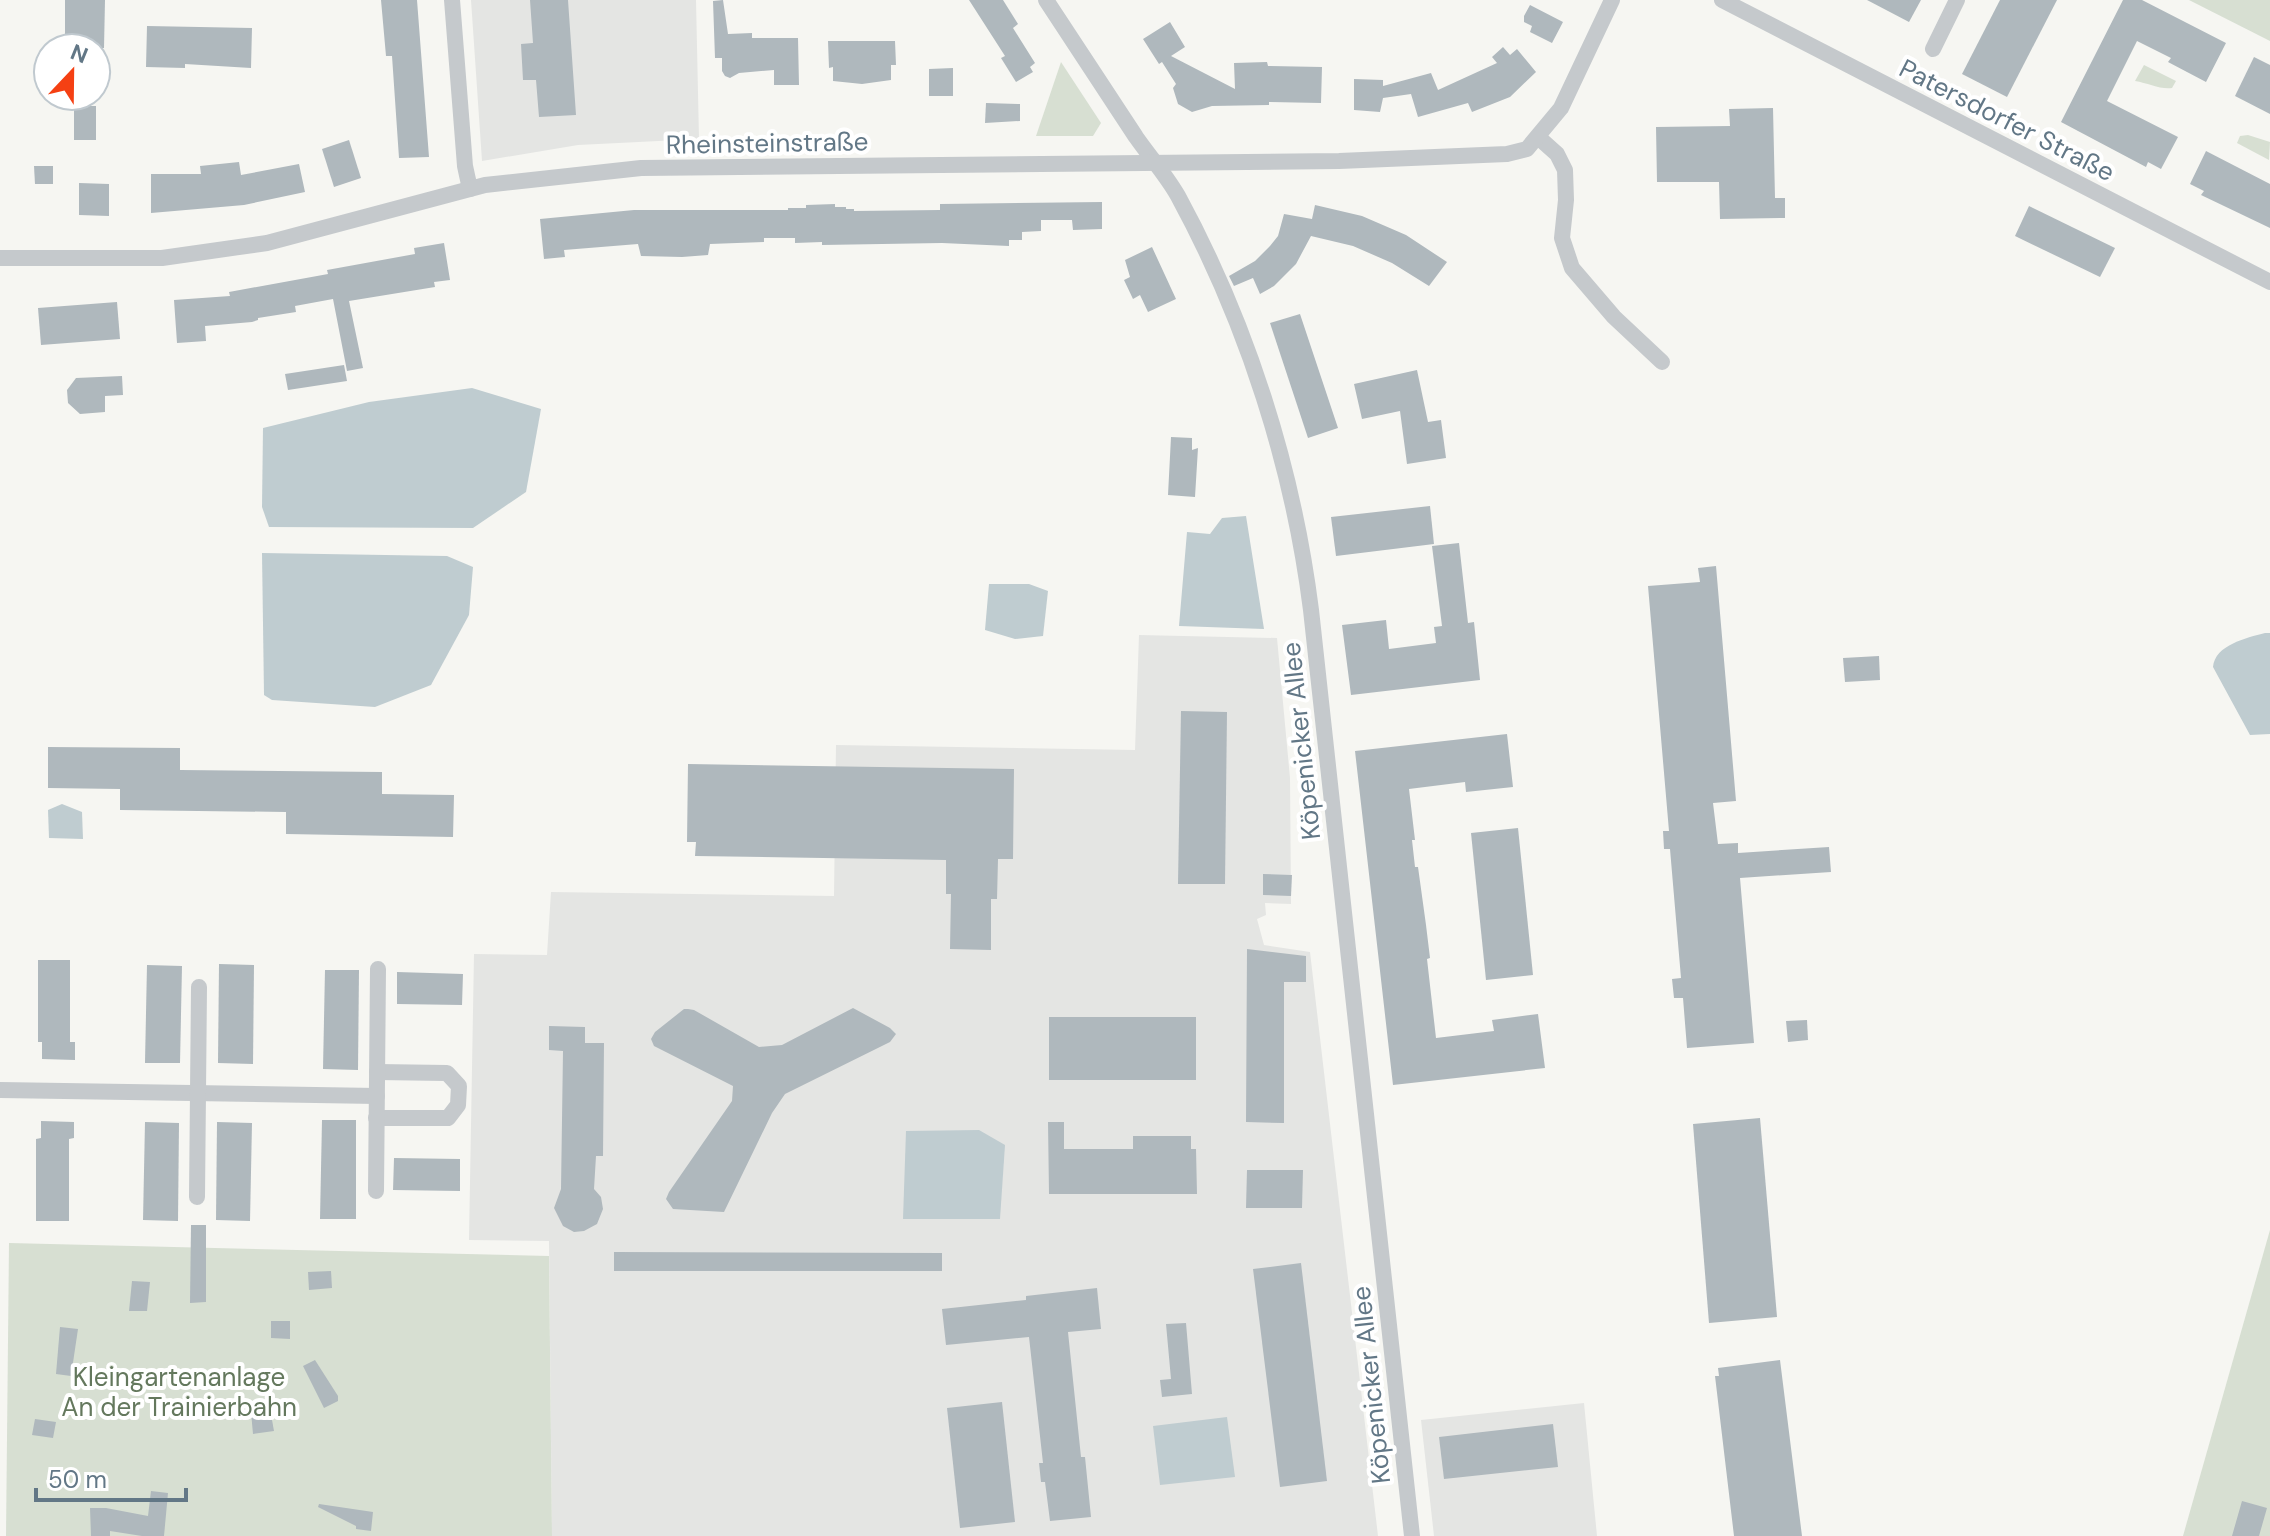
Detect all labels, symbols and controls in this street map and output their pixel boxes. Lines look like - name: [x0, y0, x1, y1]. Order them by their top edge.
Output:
- north arrow: [32, 32, 112, 112]
- text: N: [66, 37, 92, 70]
- street label: Patersdorfer Straße: [1894, 51, 2120, 189]
- street label: Rheinsteinstraße: [665, 124, 869, 162]
- street label: Köpenicker Allee: [1274, 640, 1328, 842]
- street label: Köpenicker Allee: [1344, 1284, 1398, 1486]
- park label: Kleingartenanlage An der Trainierbahn: [61, 1360, 297, 1424]
- scale bar: [36, 1452, 186, 1502]
- text: 50 m: [48, 1464, 107, 1495]

